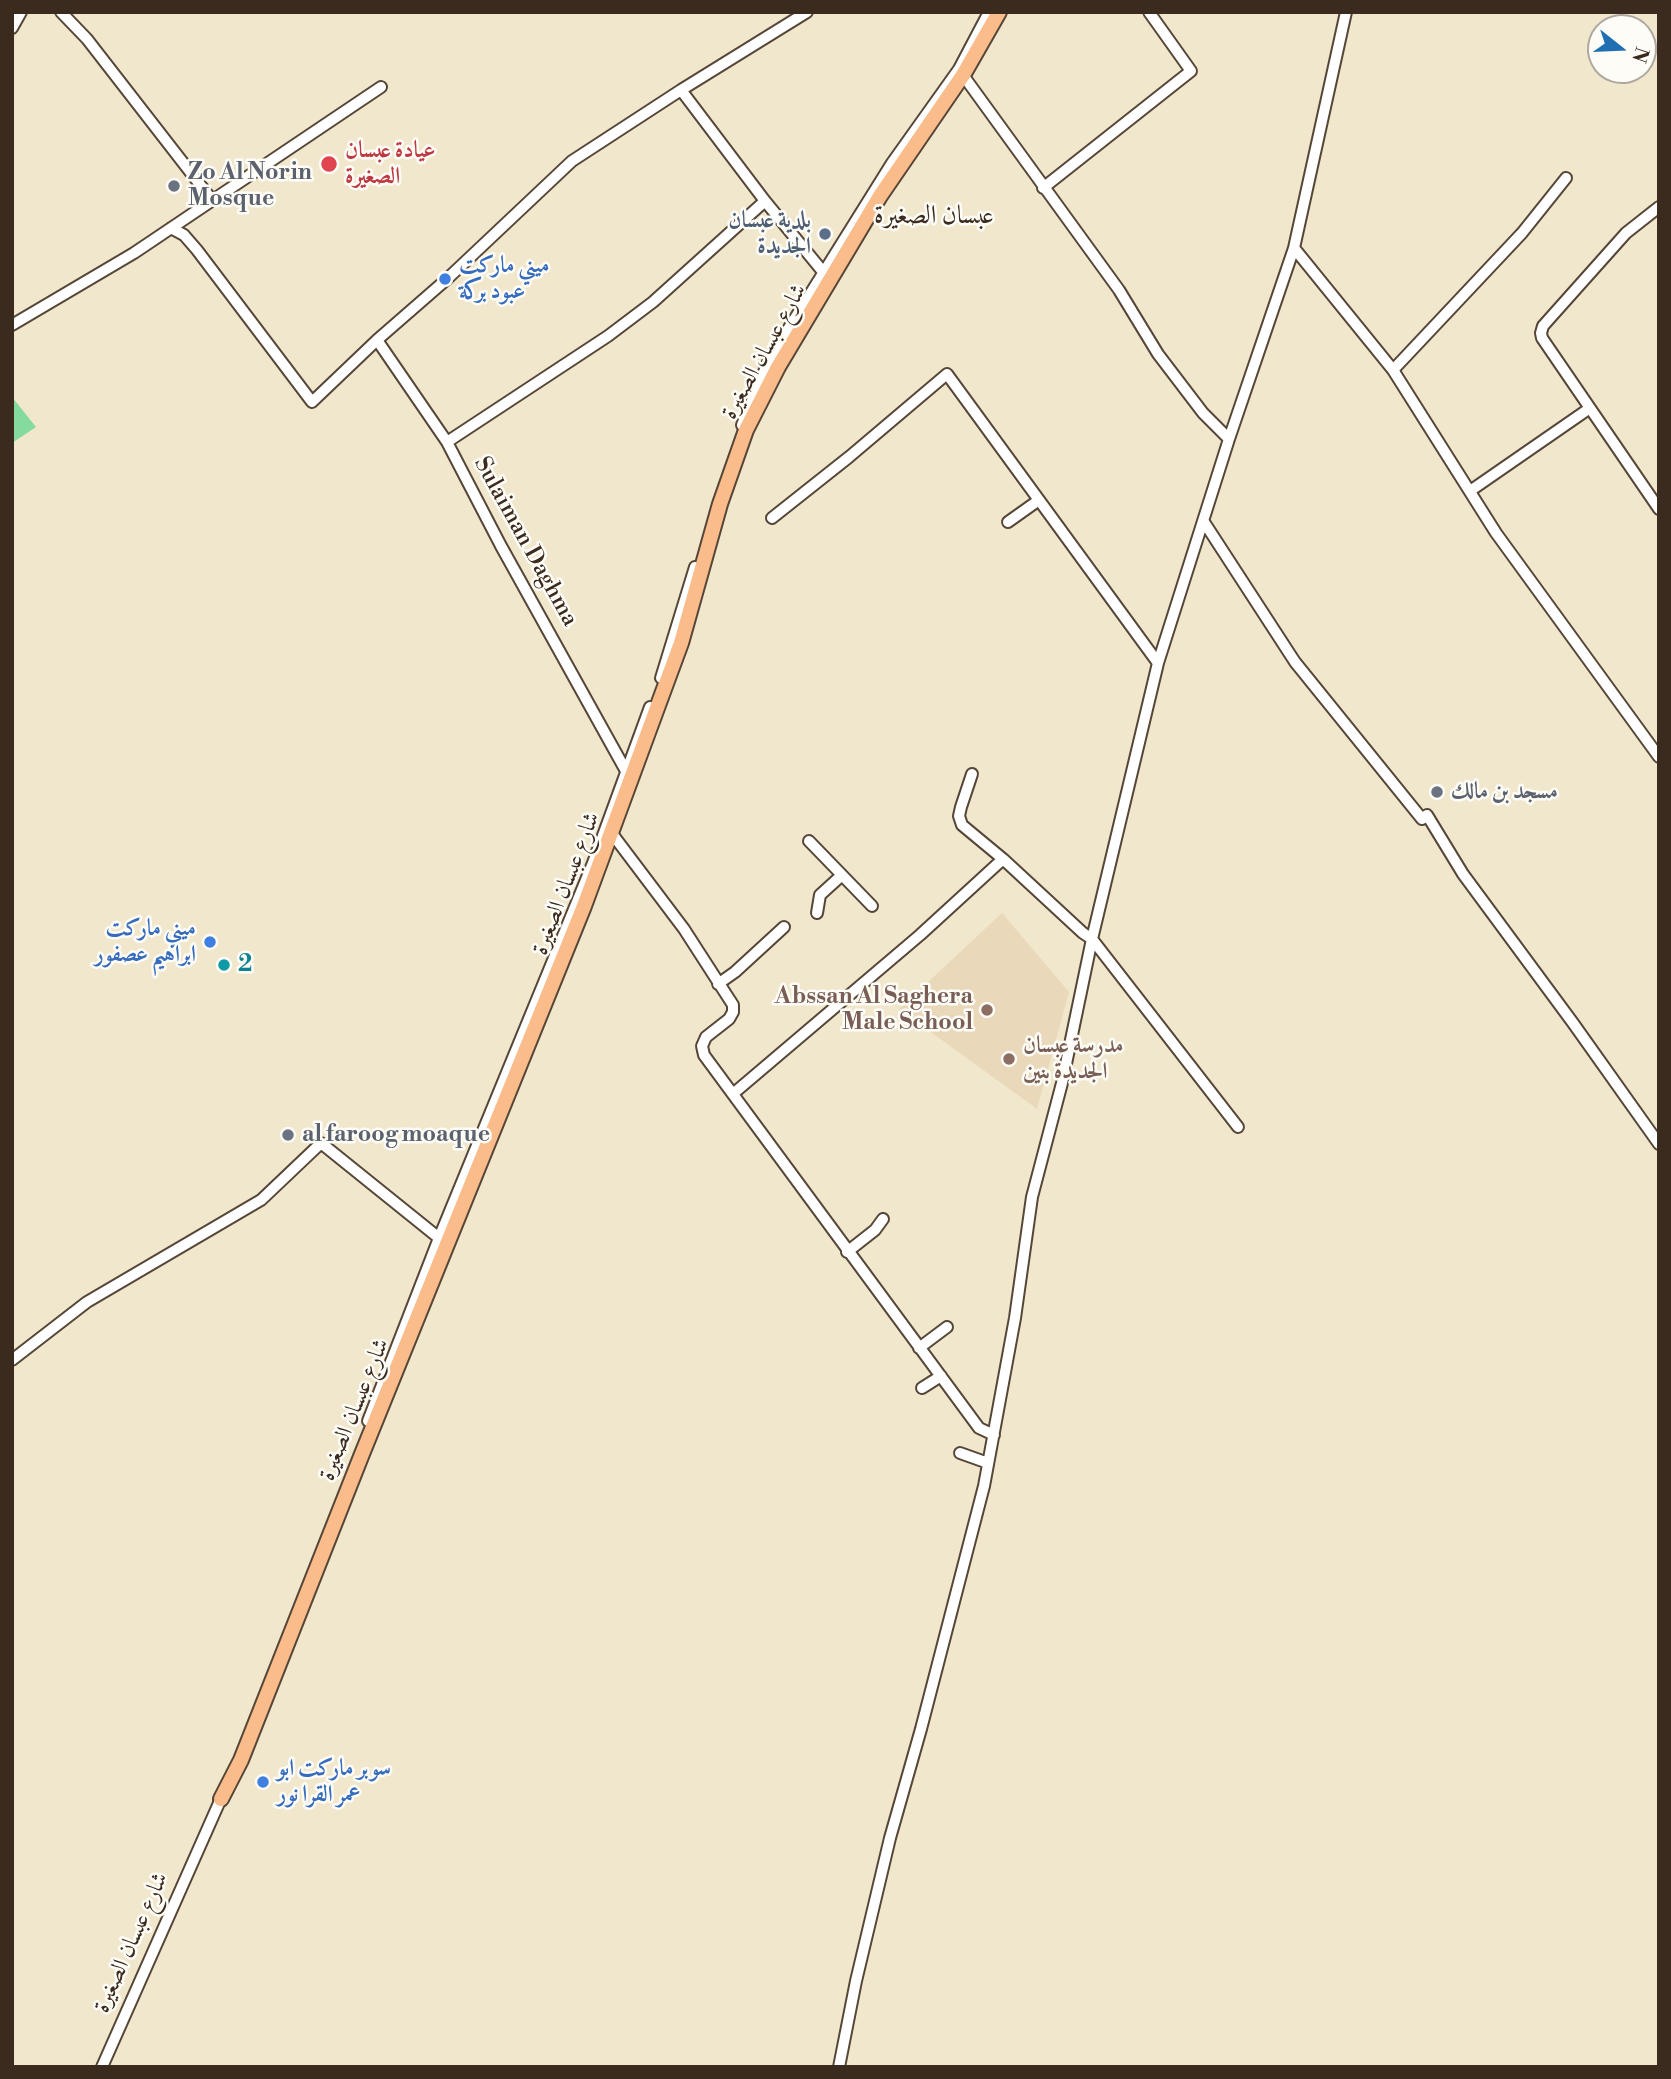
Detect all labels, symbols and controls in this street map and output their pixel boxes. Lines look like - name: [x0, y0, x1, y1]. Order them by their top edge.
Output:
- north arrow: [1587, 14, 1657, 84]
- text: N: [1626, 44, 1654, 66]
- place label: عيادة عبسان الصغيرة: [345, 137, 435, 191]
- marker: عيادة عبسان الصغيرة: [319, 154, 339, 174]
- place label: Zo Al Norin Mosque: [188, 159, 312, 213]
- marker: Zo Al Norin Mosque: [166, 178, 182, 194]
- district label: عبسان الصغيرة: [874, 201, 994, 233]
- place label: بلدية عبسان الجديدة: [728, 207, 811, 261]
- marker: بلدية عبسان الجديدة: [817, 226, 833, 242]
- place label: ميني ماركت عبود بركة: [459, 252, 549, 306]
- marker: ميني ماركت عبود بركة: [437, 271, 453, 287]
- street label: شارع عبسان الصغيرة: [716, 279, 814, 425]
- street label: Sulaiman Daghma: [467, 452, 583, 632]
- place label: مسجد بن مالك: [1451, 778, 1558, 806]
- marker: مسجد بن مالك: [1429, 784, 1445, 800]
- street label: شارع عبسان الصغيرة: [527, 809, 607, 959]
- place label: ميني ماركت ابراهيم عصفور: [95, 915, 196, 969]
- marker: ميني ماركت ابراهيم عصفور: [202, 934, 218, 950]
- place label: 2: [238, 951, 252, 979]
- marker: 2: [216, 957, 232, 973]
- place label: Abssan Al Saghera Male School: [774, 983, 973, 1037]
- marker: Abssan Al Saghera Male School: [979, 1002, 995, 1018]
- place label: مدرسة عبسان الجديدة بنين: [1023, 1032, 1123, 1086]
- marker: مدرسة عبسان الجديدة بنين: [1001, 1051, 1017, 1067]
- place label: al faroog moaque: [302, 1121, 490, 1149]
- marker: al faroog moaque: [280, 1127, 296, 1143]
- street label: شارع عبسان الصغيرة: [314, 1335, 396, 1485]
- place label: سوبر ماركت ابو عمر القرا نور: [277, 1755, 391, 1809]
- marker: سوبر ماركت ابو عمر القرا نور: [255, 1774, 271, 1790]
- street label: شارع عبسان الصغيرة: [89, 1869, 175, 2017]

